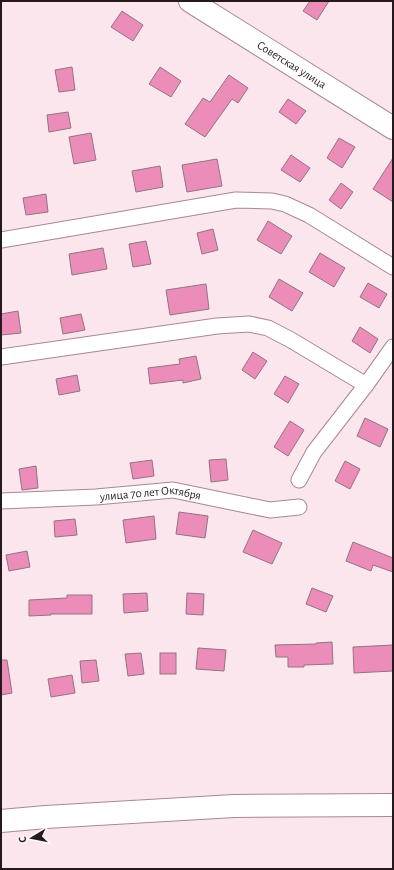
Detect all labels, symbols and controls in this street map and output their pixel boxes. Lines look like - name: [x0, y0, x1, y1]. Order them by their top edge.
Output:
- street label: Советская улица: [255, 39, 329, 91]
- street label: улица 70 лет Октября: [98, 484, 202, 504]
- north arrow: [12, 818, 52, 858]
- text: С: [17, 836, 29, 844]

